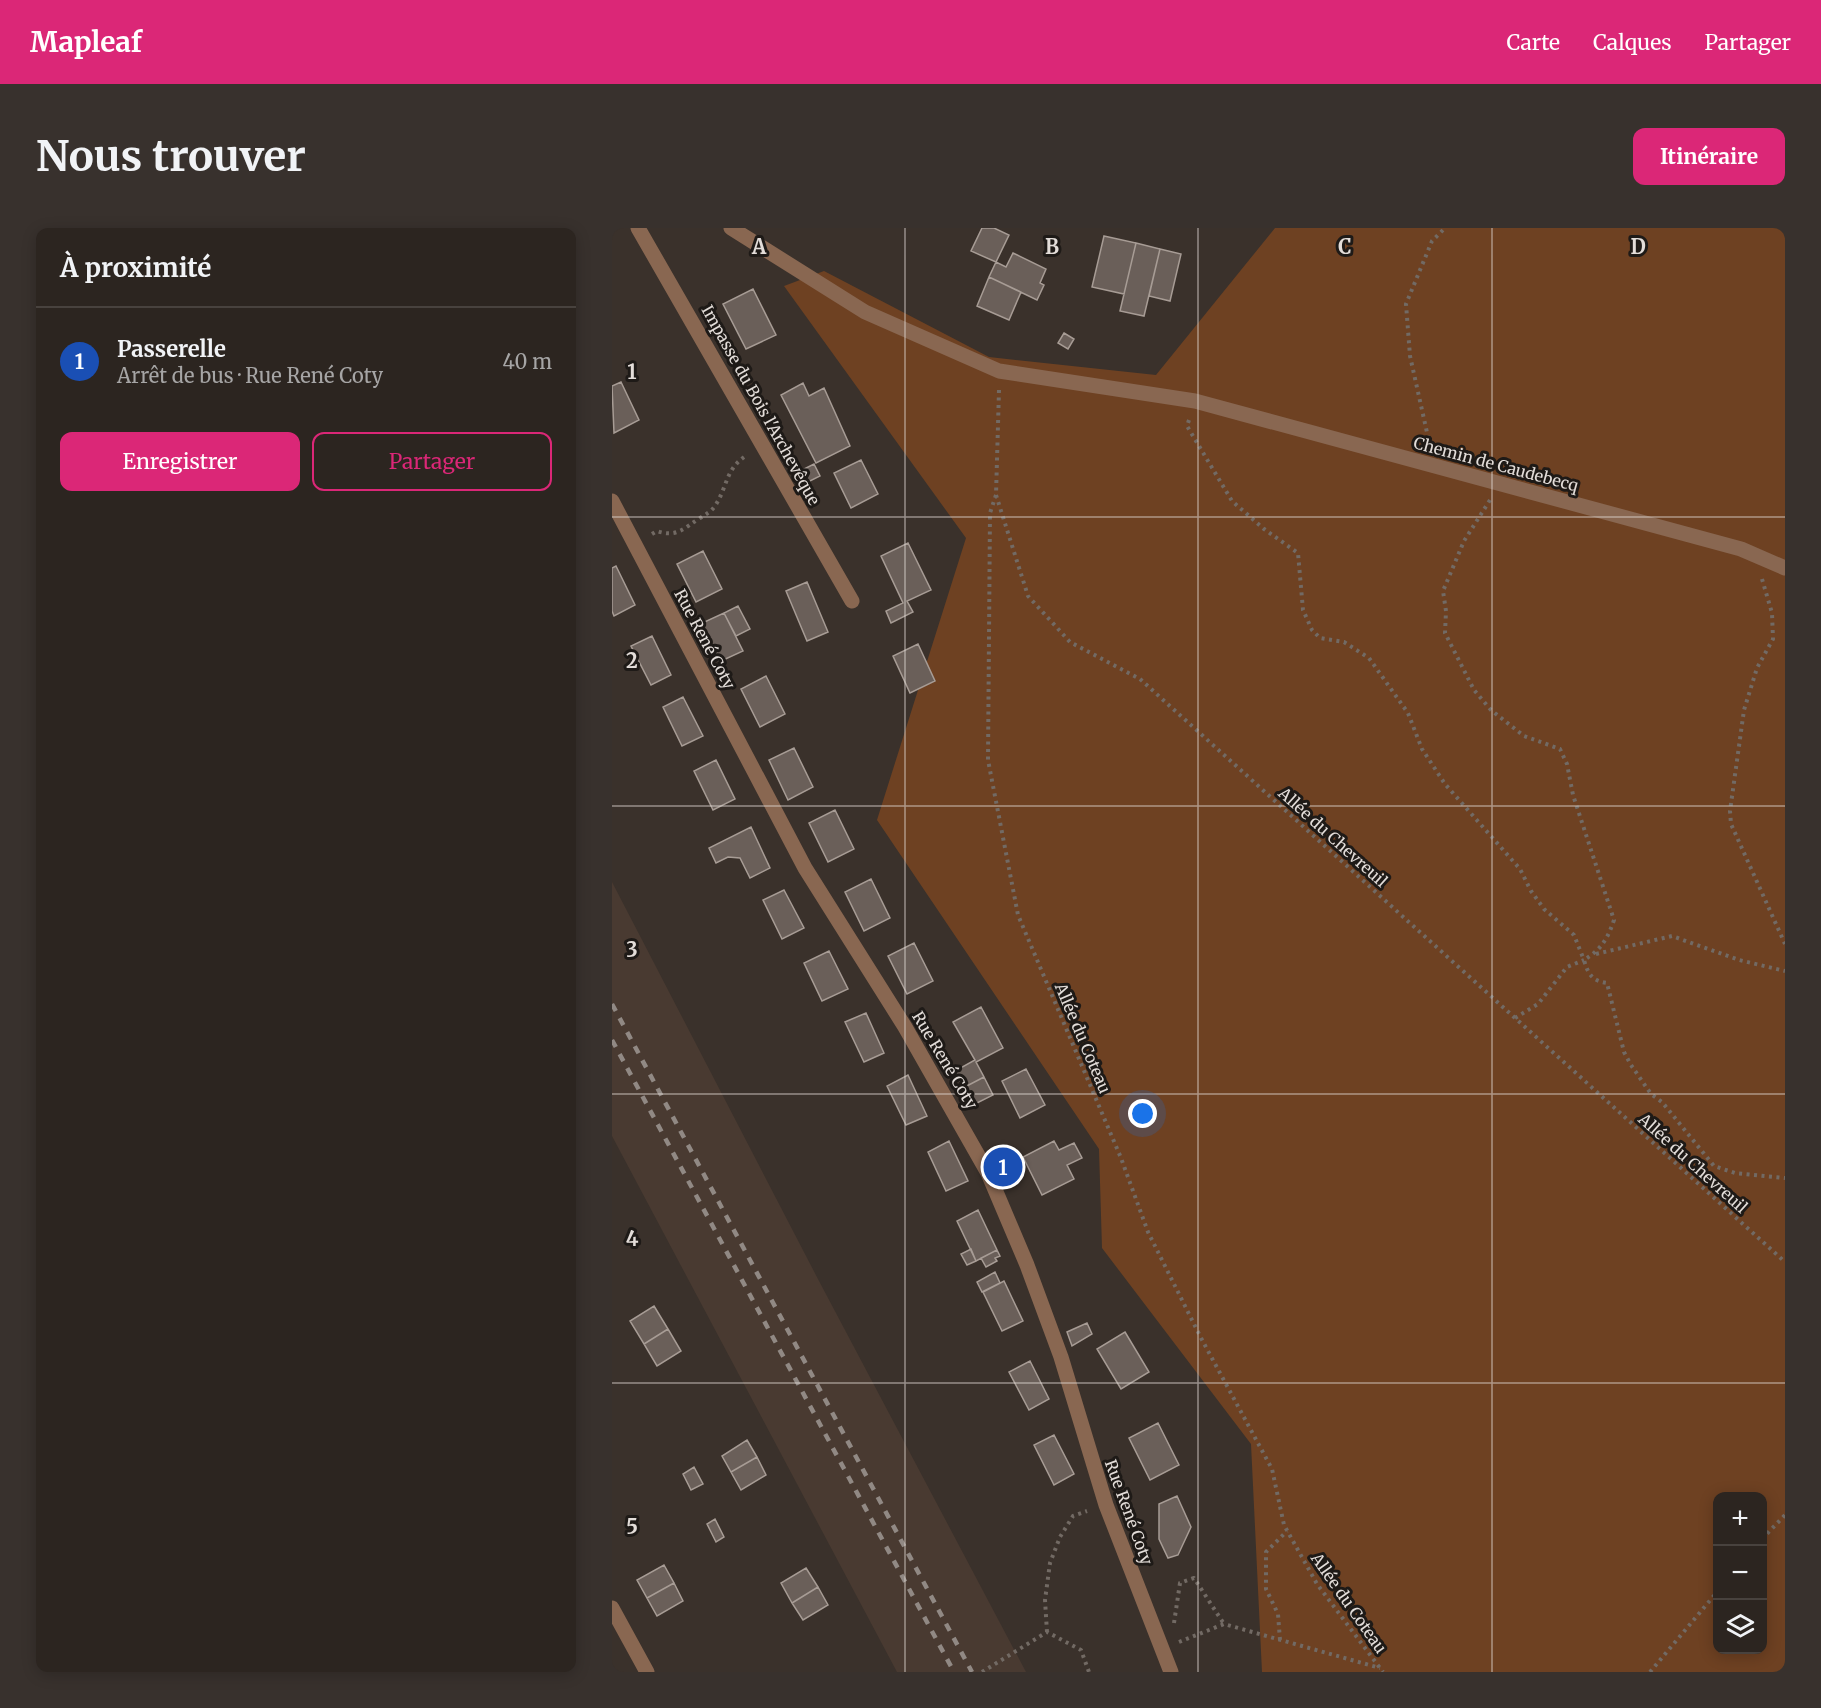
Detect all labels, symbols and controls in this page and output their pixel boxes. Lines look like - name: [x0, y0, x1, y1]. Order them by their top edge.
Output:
- text: Mapleaf: [30, 24, 142, 60]
- text: Carte: [1507, 29, 1560, 56]
- text: Calques: [1593, 29, 1672, 56]
- text: Partager: [1705, 29, 1791, 56]
- button: Itinéraire: [1633, 128, 1785, 185]
- text: Nous trouver: [36, 130, 306, 182]
- text: A: [751, 234, 767, 259]
- text: B: [1045, 234, 1059, 259]
- text: C: [1338, 234, 1352, 259]
- text: D: [1630, 234, 1646, 259]
- text: À proximité: [60, 251, 211, 284]
- street label: Impasse du Bois l'Archevêque: [698, 301, 824, 509]
- text: Passerelle: [117, 335, 226, 363]
- text: 1: [75, 349, 84, 374]
- text: 40 m: [502, 349, 552, 374]
- text: 1: [627, 359, 637, 384]
- text: Arrêt de bus · Rue René Coty: [117, 363, 383, 388]
- button: Enregistrer: [60, 432, 300, 491]
- button: Partager: [312, 432, 552, 491]
- street label: Chemin de Caudebecq: [1412, 432, 1581, 496]
- street label: Rue René Coty: [670, 586, 740, 693]
- text: 2: [626, 648, 638, 673]
- street label: Allée du Chevreuil: [1274, 782, 1392, 891]
- text: 3: [626, 937, 638, 962]
- street label: Allée du Coteau: [1050, 979, 1115, 1096]
- street label: Rue René Coty: [908, 1008, 982, 1113]
- your location: [1128, 1099, 1157, 1128]
- street label: Allée du Chevreuil: [1634, 1108, 1752, 1217]
- pin: 1: [984, 1144, 1022, 1190]
- text: 4: [626, 1226, 639, 1251]
- street label: Rue René Coty: [1101, 1457, 1158, 1568]
- map controls: [1713, 1492, 1767, 1654]
- button: +: [1713, 1492, 1767, 1546]
- text: 5: [626, 1514, 638, 1539]
- button: −: [1713, 1546, 1767, 1600]
- street label: Allée du Coteau: [1306, 1548, 1391, 1657]
- button: layers: [1713, 1600, 1767, 1654]

